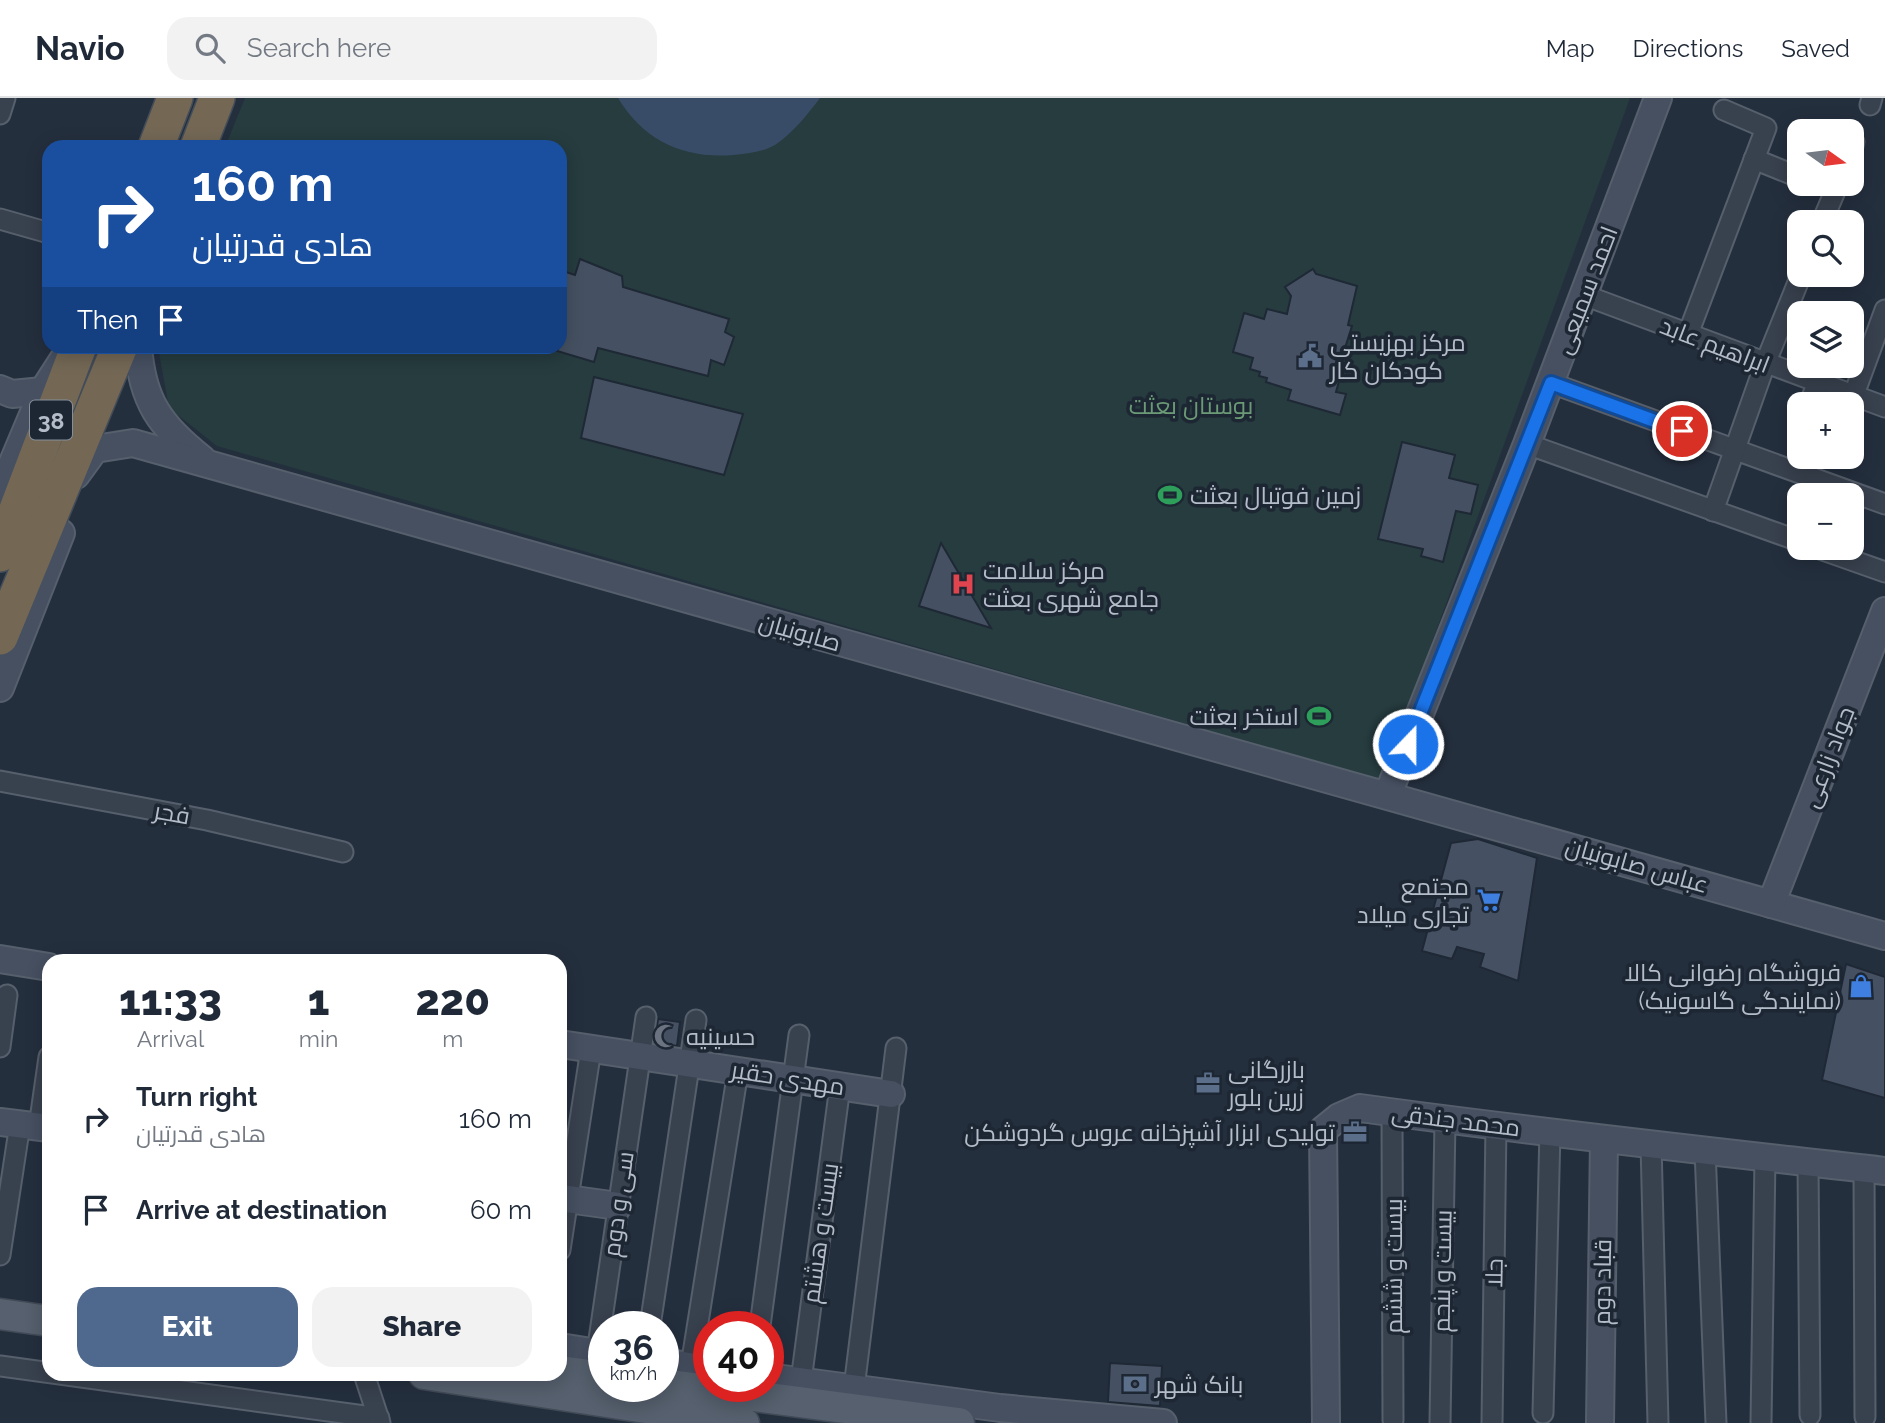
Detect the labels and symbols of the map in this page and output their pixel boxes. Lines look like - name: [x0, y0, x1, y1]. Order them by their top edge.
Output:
- north arrow: [1787, 119, 1864, 196]
- street label: احمد سمیعی: [1548, 222, 1624, 358]
- street label: ابراهیم عابد: [1655, 311, 1774, 381]
- place label: مرکز بهزیستی کودکان کار: [1328, 328, 1466, 385]
- public building icon: مرکز بهزیستی کودکان کار: [1296, 342, 1324, 370]
- park label: بوستان بعثت: [1129, 391, 1253, 420]
- road number: 38: [30, 400, 72, 440]
- pin: [1652, 401, 1712, 461]
- sports icon: زمین فوتبال بعثت: [1156, 481, 1184, 509]
- place label: زمین فوتبال بعثت: [1190, 481, 1361, 510]
- place label: مرکز سلامت جامع شهری بعثت: [983, 556, 1159, 615]
- hospital icon: مرکز سلامت جامع شهری بعثت: [949, 570, 977, 598]
- street label: صابونیان: [756, 607, 844, 657]
- place label: استخر بعثت: [1190, 702, 1299, 731]
- sports icon: استخر بعثت: [1305, 702, 1333, 730]
- street label: جواد زارعی: [1795, 702, 1861, 812]
- position arrow: [1371, 707, 1445, 781]
- street label: فجر: [150, 795, 192, 830]
- street label: عباس صابونیان: [1562, 831, 1712, 899]
- place label: مجتمع تجاری میلاد: [1357, 872, 1470, 929]
- supermarket icon: مجتمع تجاری میلاد: [1475, 886, 1503, 914]
- place label: فروشگاه رضوانی کالا (نمایندگی گاسونیک): [1624, 958, 1841, 1015]
- shop icon: فروشگاه رضوانی کالا (نمایندگی گاسونیک): [1847, 972, 1875, 1000]
- mosque icon: حسینیه: [652, 1022, 680, 1050]
- place label: حسینیه: [686, 1022, 755, 1051]
- street label: مهدی حقیر: [727, 1054, 847, 1101]
- place label: بازرگانی زرین بلور: [1226, 1055, 1305, 1112]
- office icon: بازرگانی زرین بلور: [1194, 1069, 1222, 1097]
- street label: محمد جندقی: [1390, 1098, 1522, 1142]
- place label: تولیدی ابزار آشپزخانه عروس گردوشکن: [964, 1118, 1336, 1149]
- office icon: تولیدی ابزار آشپزخانه عروس گردوشکن: [1341, 1118, 1369, 1146]
- street label: سی و دوم: [596, 1149, 642, 1259]
- street label: بیست و هشتم: [796, 1161, 846, 1305]
- street label: بیست و ششم: [1379, 1198, 1410, 1334]
- street label: بیست و پنجم: [1426, 1209, 1460, 1333]
- street label: قباد دوم: [1587, 1239, 1619, 1325]
- street label: جلا: [1479, 1258, 1509, 1288]
- speed limit sign: 40: [693, 1311, 784, 1402]
- bank icon: بانک شهر: [1121, 1370, 1149, 1398]
- place label: بانک شهر: [1153, 1370, 1244, 1399]

